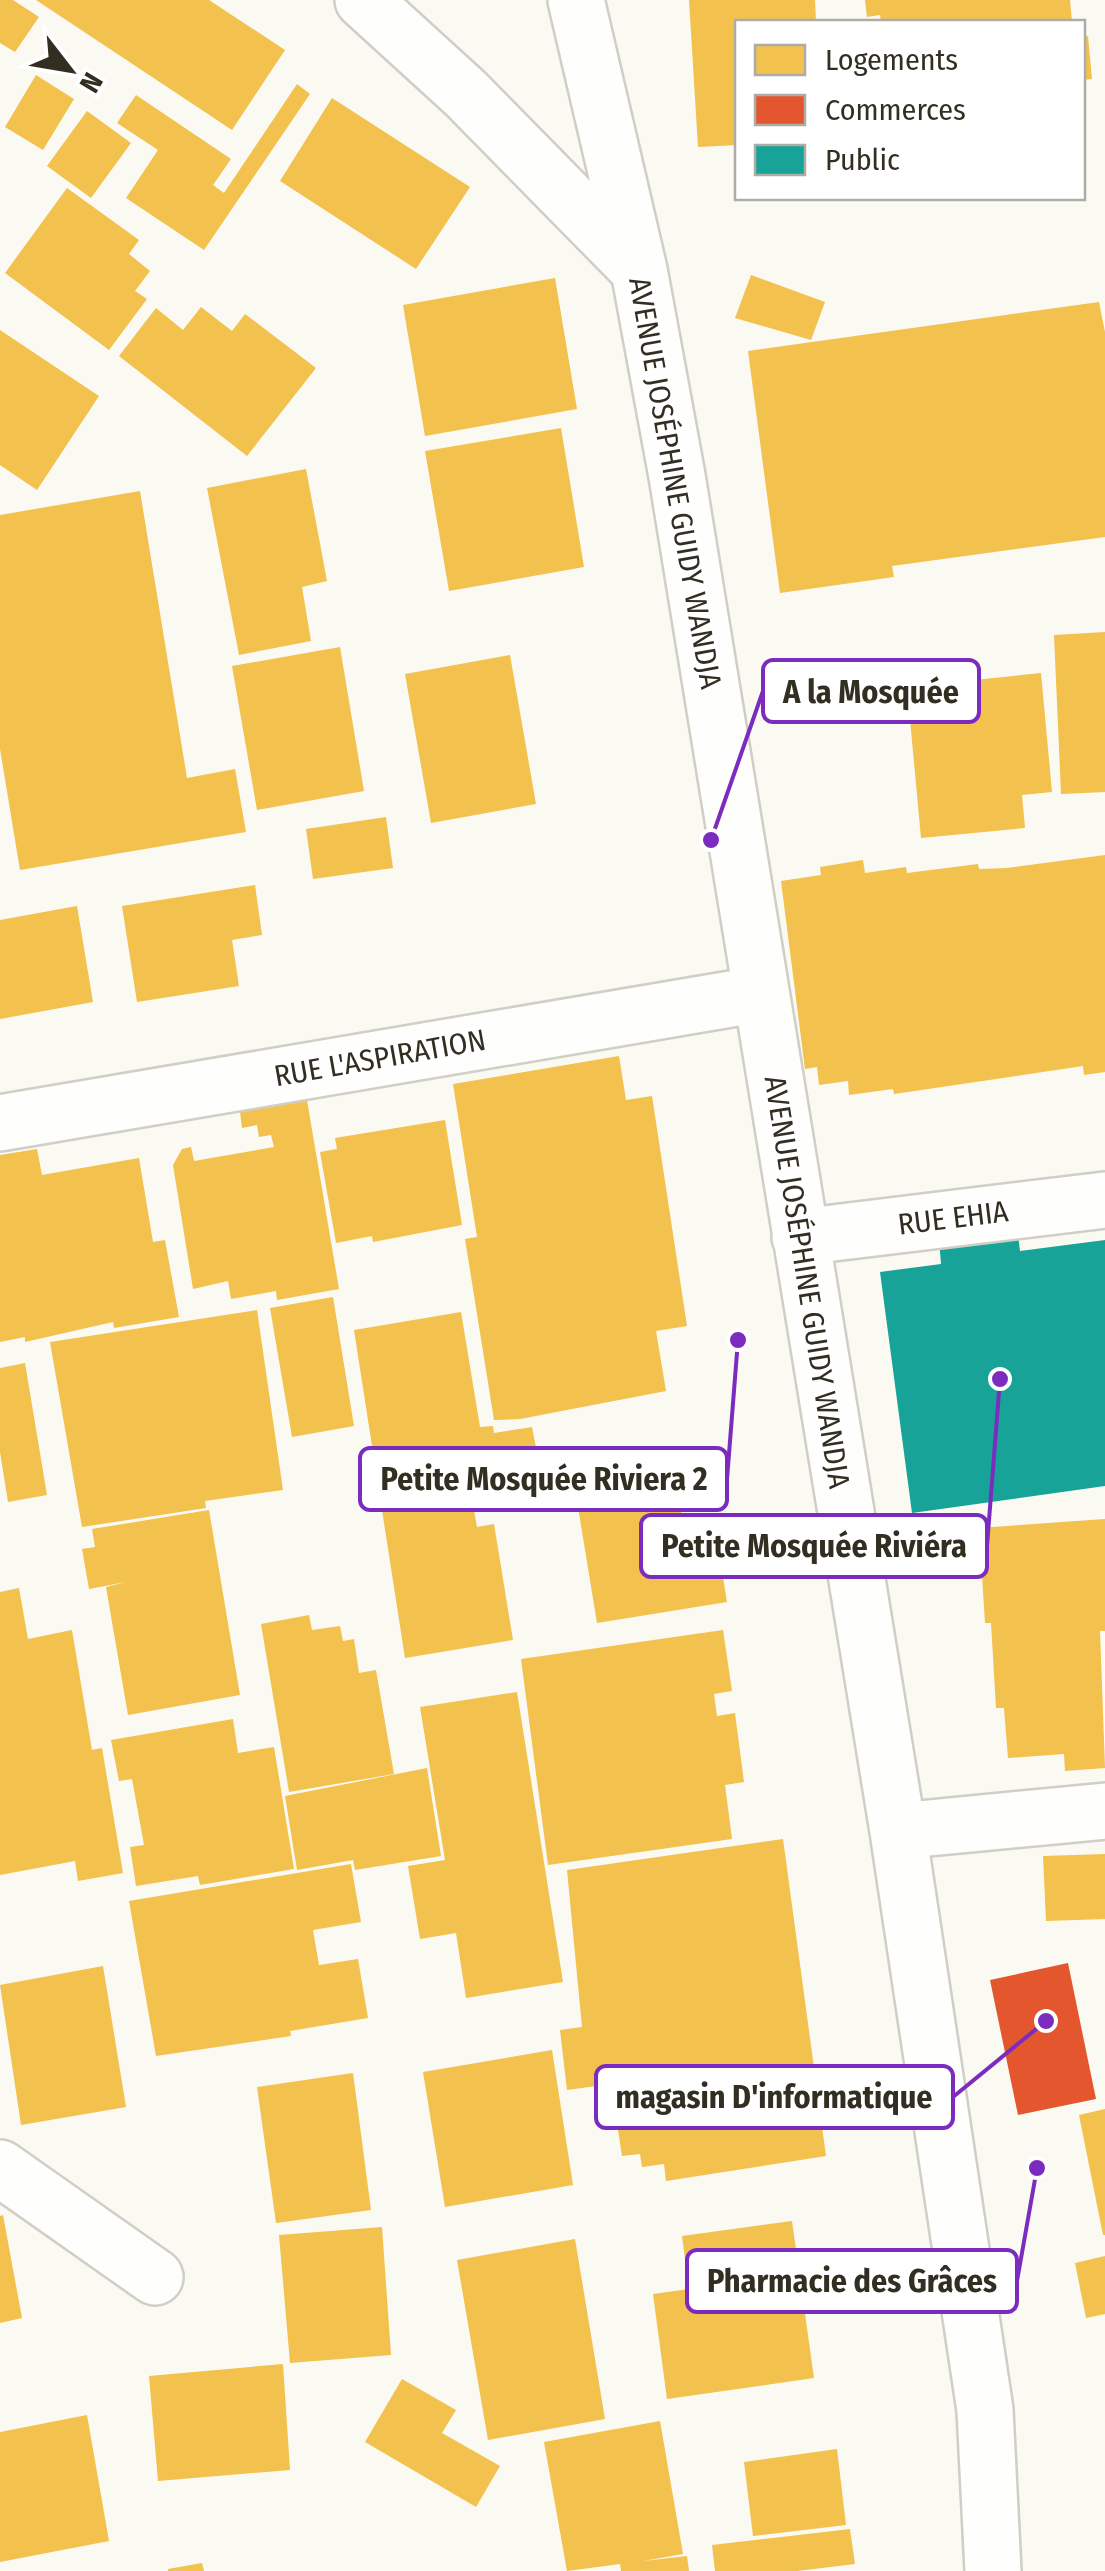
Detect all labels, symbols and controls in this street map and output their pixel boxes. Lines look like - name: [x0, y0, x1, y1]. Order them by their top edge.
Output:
- north arrow: [20, 20, 120, 120]
- legend: [735, 20, 1085, 200]
- text: Logements: [825, 42, 958, 78]
- text: N: [73, 67, 109, 98]
- text: Commerces: [825, 92, 966, 128]
- text: Public: [825, 142, 900, 178]
- street label: AVENUE JOSÉPHINE GUIDY WANDJA: [621, 274, 729, 692]
- callout: A la Mosquée: [763, 660, 979, 722]
- text: A la Mosquée: [782, 673, 959, 711]
- street label: RUE L'ASPIRATION: [271, 1022, 489, 1094]
- street label: AVENUE JOSÉPHINE GUIDY WANDJA: [757, 1073, 857, 1491]
- street label: RUE EHIA: [896, 1193, 1010, 1243]
- callout: Petite Mosquée Riviera 2: [360, 1448, 727, 1510]
- text: Petite Mosquée Riviera 2: [380, 1460, 708, 1498]
- callout: Petite Mosquée Riviéra: [641, 1515, 987, 1577]
- text: Petite Mosquée Riviéra: [661, 1527, 967, 1565]
- callout: magasin D'informatique: [596, 2066, 953, 2128]
- text: magasin D'informatique: [615, 2078, 933, 2116]
- callout: Pharmacie des Grâces: [687, 2250, 1017, 2312]
- text: Pharmacie des Grâces: [707, 2262, 997, 2300]

